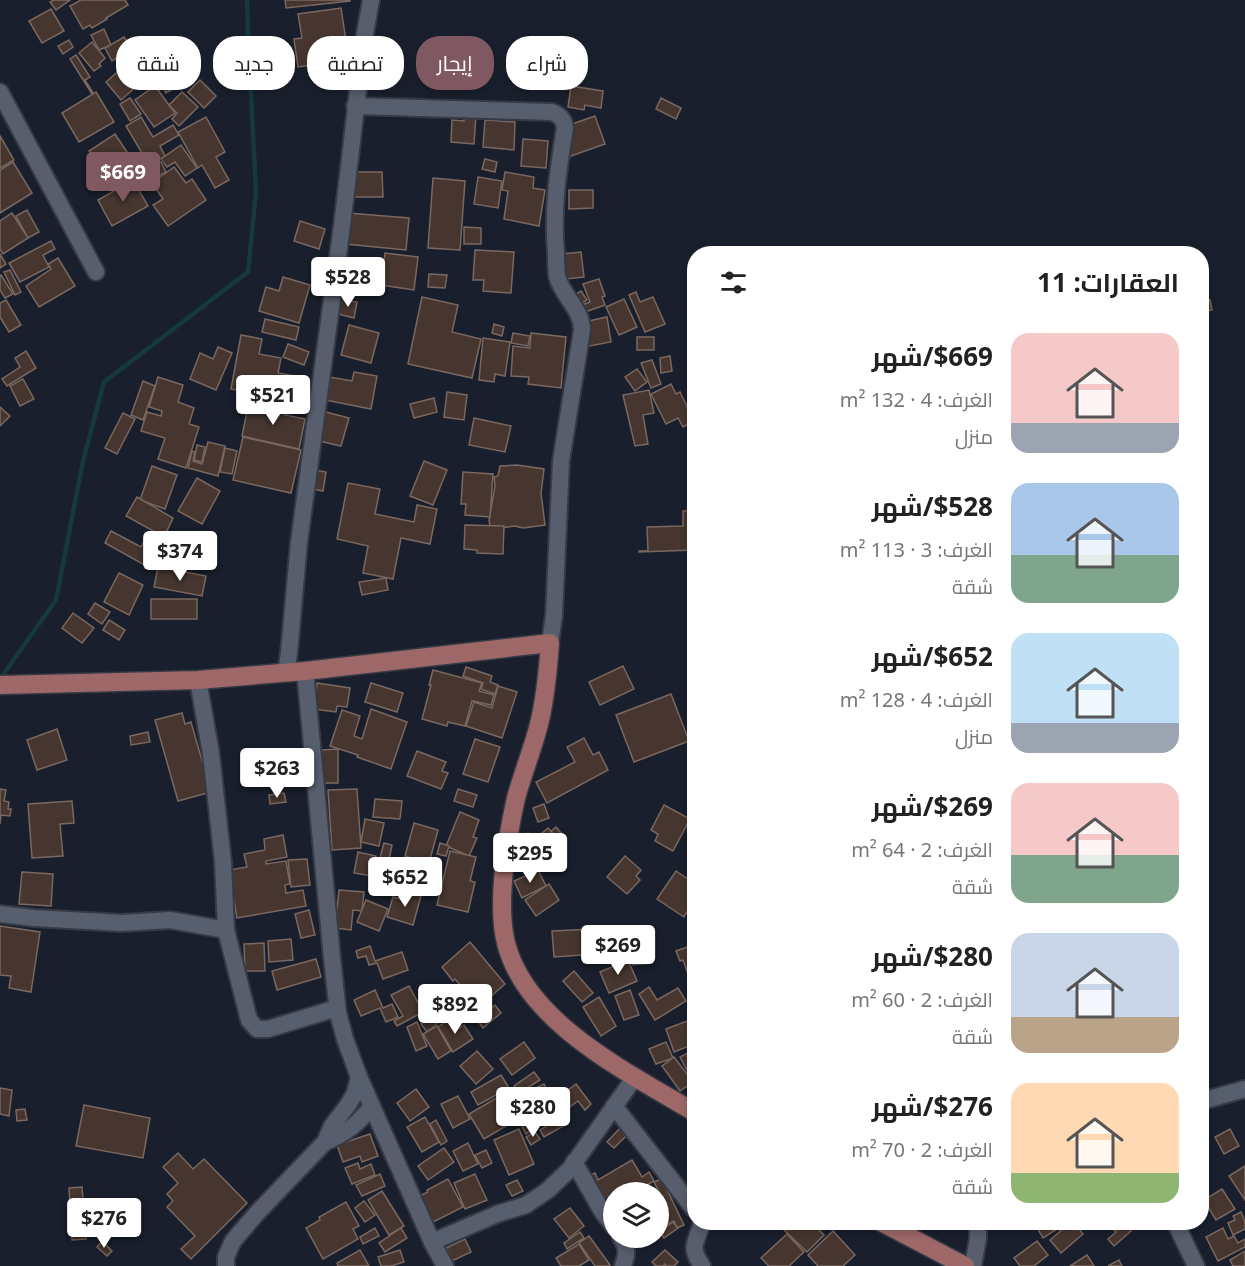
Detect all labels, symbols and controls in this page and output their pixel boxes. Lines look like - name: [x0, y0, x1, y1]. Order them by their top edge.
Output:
- chip: شقة: [116, 36, 201, 90]
- chip: جديد: [213, 36, 295, 90]
- chip: تصفية: [307, 36, 404, 90]
- chip: إيجار: [416, 36, 494, 90]
- chip: شراء: [506, 36, 588, 90]
- pin: $669: [87, 152, 159, 203]
- text: $669: [100, 158, 146, 185]
- pin: $528: [312, 257, 384, 308]
- text: $528: [325, 263, 371, 290]
- text: العقارات: 11: [1037, 264, 1179, 300]
- icon: filters: [717, 266, 750, 299]
- text: $669/شهر: [872, 338, 993, 374]
- icon: home: [1059, 357, 1131, 429]
- pin: $521: [237, 375, 309, 426]
- text: $521: [250, 381, 296, 408]
- text: الغرف: 4 · 132 m²: [840, 386, 993, 413]
- text: منزل: [955, 423, 993, 450]
- text: $528/شهر: [872, 488, 993, 524]
- icon: home: [1059, 507, 1131, 579]
- pin: $374: [144, 531, 216, 582]
- text: الغرف: 3 · 113 m²: [840, 536, 993, 563]
- text: $374: [157, 537, 203, 564]
- text: شقة: [952, 573, 993, 600]
- text: $652/شهر: [872, 638, 993, 674]
- icon: home: [1059, 657, 1131, 729]
- text: الغرف: 4 · 128 m²: [840, 686, 993, 713]
- text: منزل: [955, 723, 993, 750]
- pin: $263: [241, 748, 313, 799]
- text: $263: [254, 754, 300, 781]
- text: $269/شهر: [872, 788, 993, 824]
- icon: home: [1059, 807, 1131, 879]
- pin: $295: [494, 833, 566, 884]
- text: الغرف: 2 · 64 m²: [851, 836, 993, 863]
- text: $295: [507, 839, 553, 866]
- pin: $652: [369, 857, 441, 908]
- text: $652: [382, 863, 428, 890]
- text: شقة: [952, 873, 993, 900]
- pin: $269: [582, 925, 654, 976]
- text: $269: [595, 931, 641, 958]
- text: $280/شهر: [872, 938, 993, 974]
- icon: home: [1059, 957, 1131, 1029]
- pin: $892: [419, 984, 491, 1035]
- text: الغرف: 2 · 60 m²: [851, 986, 993, 1013]
- text: $892: [432, 990, 478, 1017]
- text: شقة: [952, 1023, 993, 1050]
- pin: $280: [497, 1087, 569, 1138]
- text: $276/شهر: [872, 1088, 993, 1124]
- text: $280: [510, 1093, 556, 1120]
- icon: home: [1059, 1107, 1131, 1179]
- text: الغرف: 2 · 70 m²: [851, 1136, 993, 1163]
- text: شقة: [952, 1173, 993, 1200]
- map controls: [603, 1182, 669, 1248]
- button: layers: [603, 1182, 669, 1248]
- pin: $276: [68, 1198, 140, 1249]
- text: $276: [81, 1204, 127, 1231]

